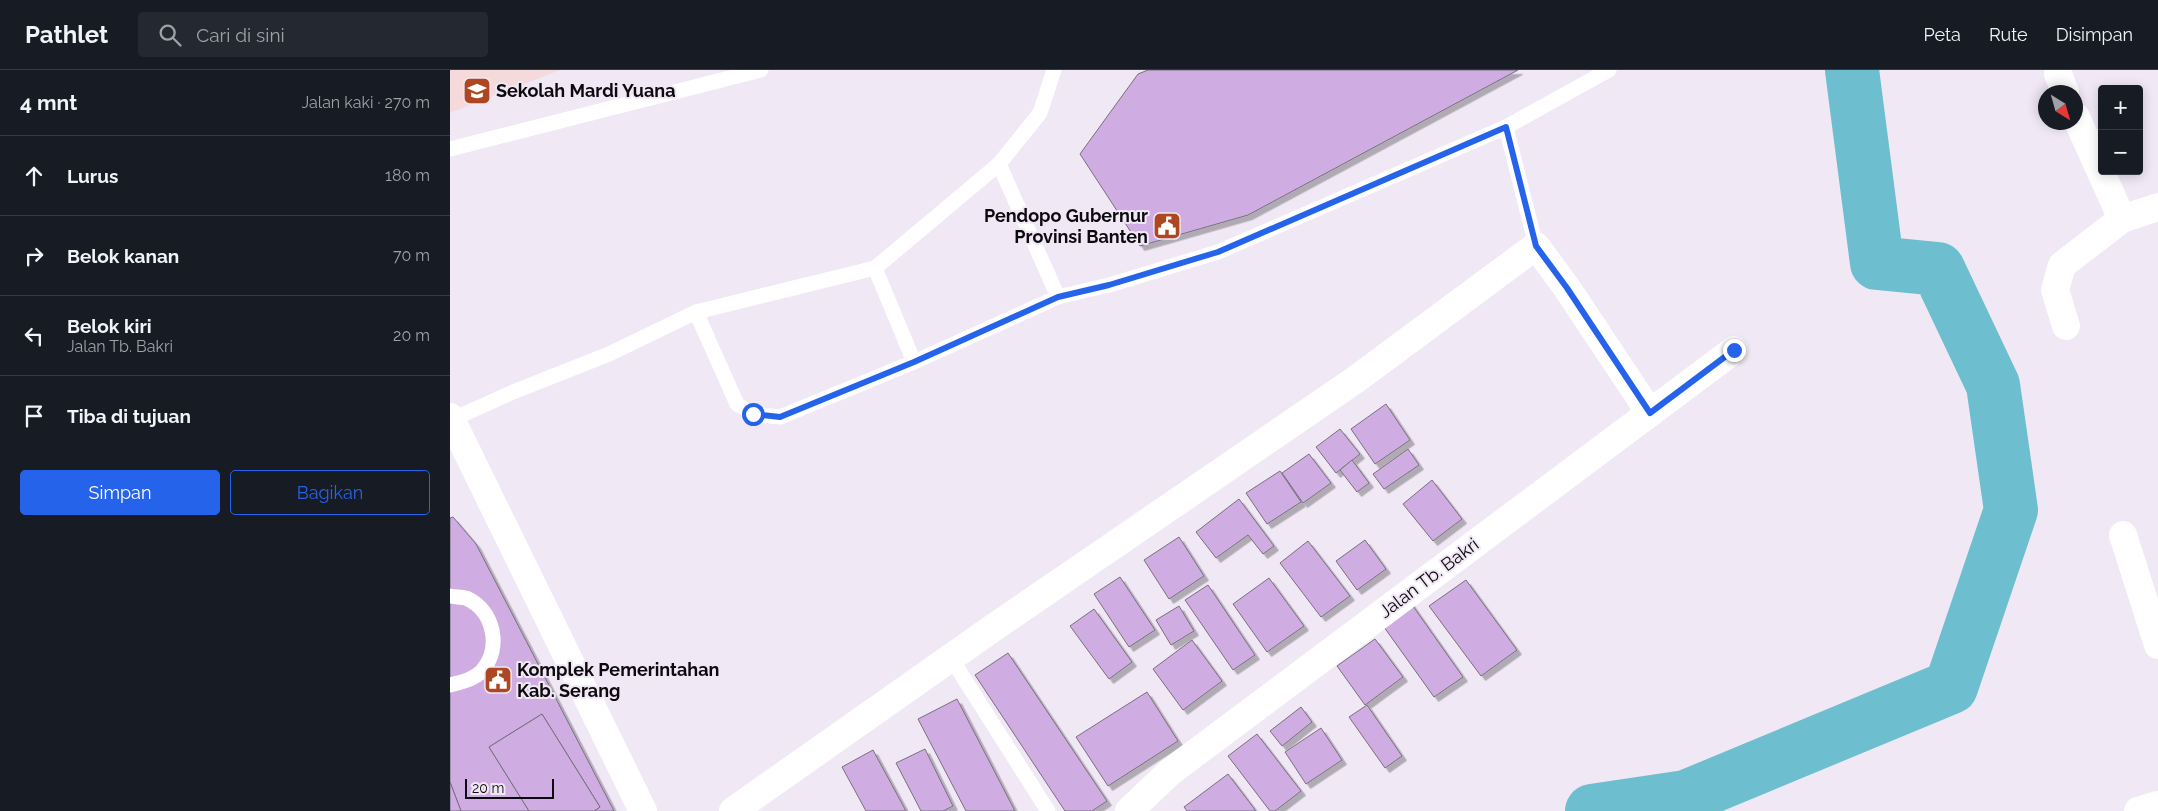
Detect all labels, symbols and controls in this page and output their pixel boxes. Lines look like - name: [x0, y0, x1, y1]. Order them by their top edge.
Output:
- search box: [138, 12, 488, 57]
- text: Pathlet: [25, 20, 108, 49]
- icon: search: [156, 21, 184, 49]
- text: Cari di sini: [196, 24, 285, 46]
- text: Peta: [1924, 24, 1961, 45]
- text: Rute: [1989, 24, 2028, 45]
- text: Disimpan: [2056, 24, 2133, 45]
- school or university icon: Sekolah Mardi Yuana: [462, 76, 492, 106]
- place label: Sekolah Mardi Yuana: [496, 80, 676, 101]
- north arrow: [2038, 85, 2083, 130]
- map controls: [2098, 85, 2143, 175]
- button: +: [2098, 85, 2143, 130]
- text: 4 mnt: [20, 90, 77, 115]
- text: Jalan kaki · 270 m: [302, 93, 430, 112]
- button: −: [2098, 130, 2143, 175]
- icon: ahead: [20, 162, 48, 190]
- text: Lurus: [67, 165, 118, 187]
- text: 180 m: [385, 166, 430, 185]
- place label: Pendopo Gubernur Provinsi Banten: [984, 205, 1148, 247]
- public building icon: Pendopo Gubernur Provinsi Banten: [1152, 211, 1182, 241]
- icon: right: [20, 242, 48, 270]
- text: Belok kanan: [67, 245, 179, 267]
- text: 70 m: [393, 246, 430, 265]
- text: Belok kiri: [67, 315, 152, 337]
- icon: left: [20, 322, 48, 350]
- text: 20 m: [393, 326, 430, 345]
- text: Jalan Tb. Bakri: [67, 337, 173, 356]
- route end: [1723, 339, 1746, 362]
- icon: arrive: [20, 402, 48, 430]
- route start: [742, 403, 765, 426]
- text: Tiba di tujuan: [67, 405, 191, 427]
- button: Simpan: [20, 470, 220, 515]
- button: Bagikan: [230, 470, 430, 515]
- street label: Jalan Tb. Bakri: [1375, 533, 1483, 622]
- place label: Komplek Pemerintahan Kab. Serang: [517, 659, 719, 701]
- public building icon: Komplek Pemerintahan Kab. Serang: [483, 665, 513, 695]
- scale bar: [465, 776, 554, 799]
- text: 20 m: [472, 780, 504, 796]

